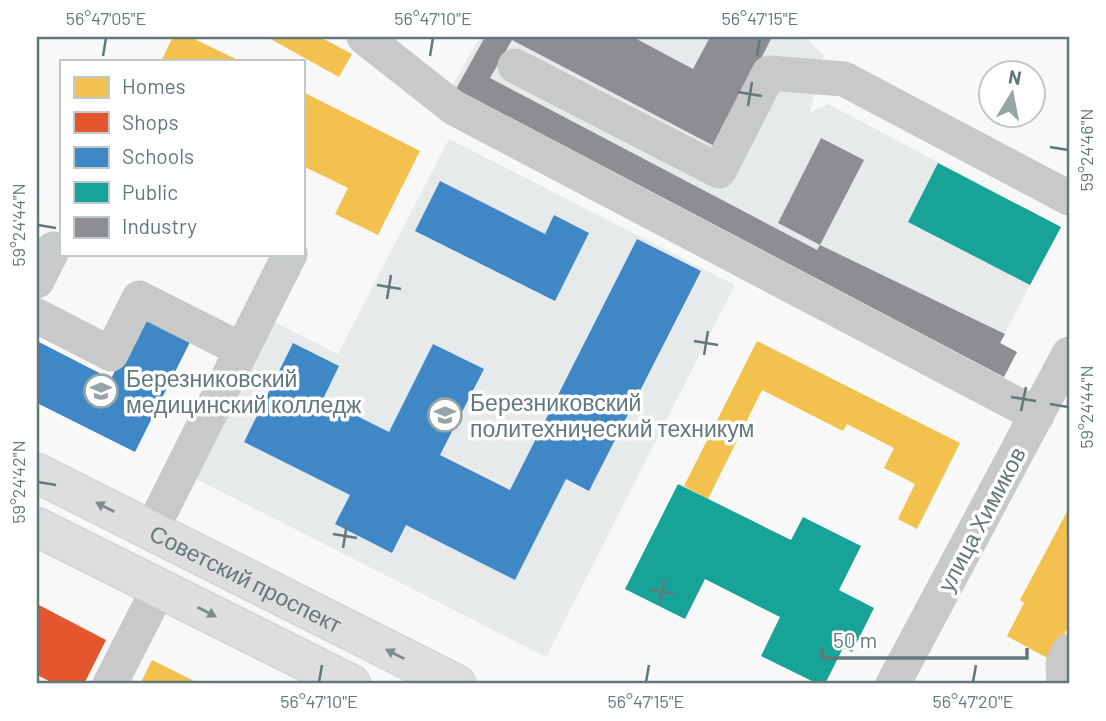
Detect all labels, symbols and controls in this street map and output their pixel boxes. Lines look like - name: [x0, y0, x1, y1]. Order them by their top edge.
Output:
- text: 56°47'05"E: [66, 7, 146, 29]
- text: 56°47'10"E: [394, 7, 472, 29]
- text: 56°47'15"E: [722, 7, 798, 29]
- legend: [60, 60, 304, 256]
- north arrow: [976, 60, 1046, 130]
- text: N: [1007, 64, 1023, 89]
- text: Homes: [122, 73, 186, 98]
- text: 59°24'46"N: [1075, 108, 1097, 192]
- text: Shops: [122, 109, 179, 134]
- text: Schools: [122, 143, 194, 168]
- text: Public: [122, 179, 178, 204]
- text: 59°24'44"N: [7, 183, 29, 267]
- text: Industry: [122, 213, 197, 238]
- place label: Березниковский медицинский колледж: [126, 364, 362, 418]
- text: 59°24'44"N: [1075, 365, 1097, 449]
- school or university icon: Березниковский медицинский колледж: [82, 372, 120, 410]
- place label: Березниковский политехнический техникум: [470, 388, 754, 442]
- school or university icon: Березниковский политехнический техникум: [426, 396, 464, 434]
- text: 59°24'42"N: [7, 440, 29, 524]
- street label: улица Химиков: [931, 442, 1031, 596]
- one-way arrow: [95, 502, 115, 513]
- street label: Советский проспект: [145, 518, 347, 638]
- one-way arrow: [197, 607, 217, 618]
- scale bar: [822, 616, 1027, 660]
- text: 50 m: [833, 627, 877, 652]
- one-way arrow: [385, 648, 405, 659]
- text: 56°47'10"E: [280, 690, 358, 712]
- text: 56°47'15"E: [608, 690, 684, 712]
- text: 56°47'20"E: [932, 690, 1014, 712]

